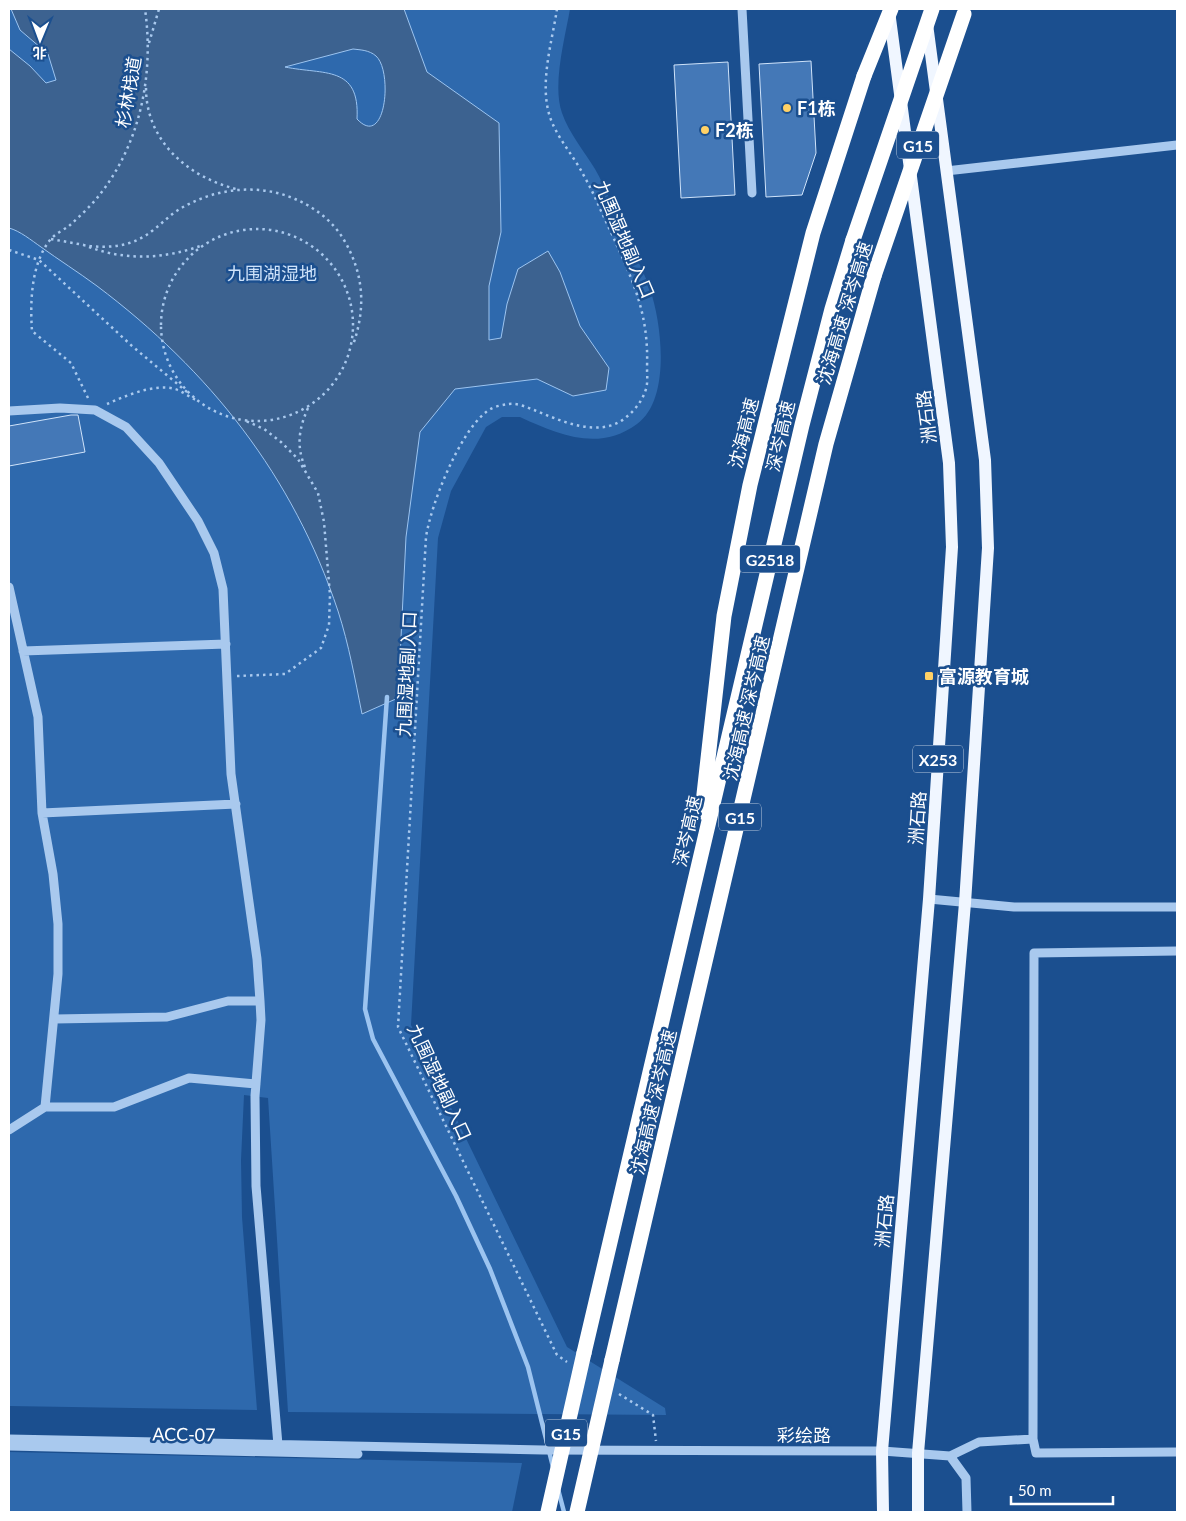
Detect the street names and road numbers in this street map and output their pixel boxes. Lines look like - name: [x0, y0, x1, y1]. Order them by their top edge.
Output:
- street label: 杉林栈道: [111, 55, 145, 129]
- road number: G15: [897, 132, 939, 158]
- street label: 九围湿地副入口: [590, 177, 660, 301]
- street label: 沈海高速 深岑高速: [812, 239, 876, 387]
- street label: 洲石路: [912, 389, 940, 445]
- street label: 沈海高速: [724, 395, 762, 471]
- street label: 深岑高速: [761, 398, 799, 474]
- road number: G2518: [740, 546, 800, 572]
- street label: 九围湿地副入口: [392, 611, 420, 737]
- street label: 沈海高速 深岑高速: [719, 633, 773, 783]
- road number: X253: [913, 746, 963, 772]
- street label: 洲石路: [904, 790, 930, 846]
- street label: 深岑高速: [668, 793, 706, 869]
- road number: G15: [719, 804, 761, 830]
- street label: 九围湿地副入口: [403, 1020, 477, 1144]
- street label: 沈海高速 深岑高速: [626, 1027, 680, 1177]
- street label: 洲石路: [871, 1193, 897, 1249]
- road number: G15: [545, 1420, 587, 1446]
- street label: ACC-07: [152, 1422, 216, 1446]
- street label: 彩绘路: [777, 1424, 831, 1446]

